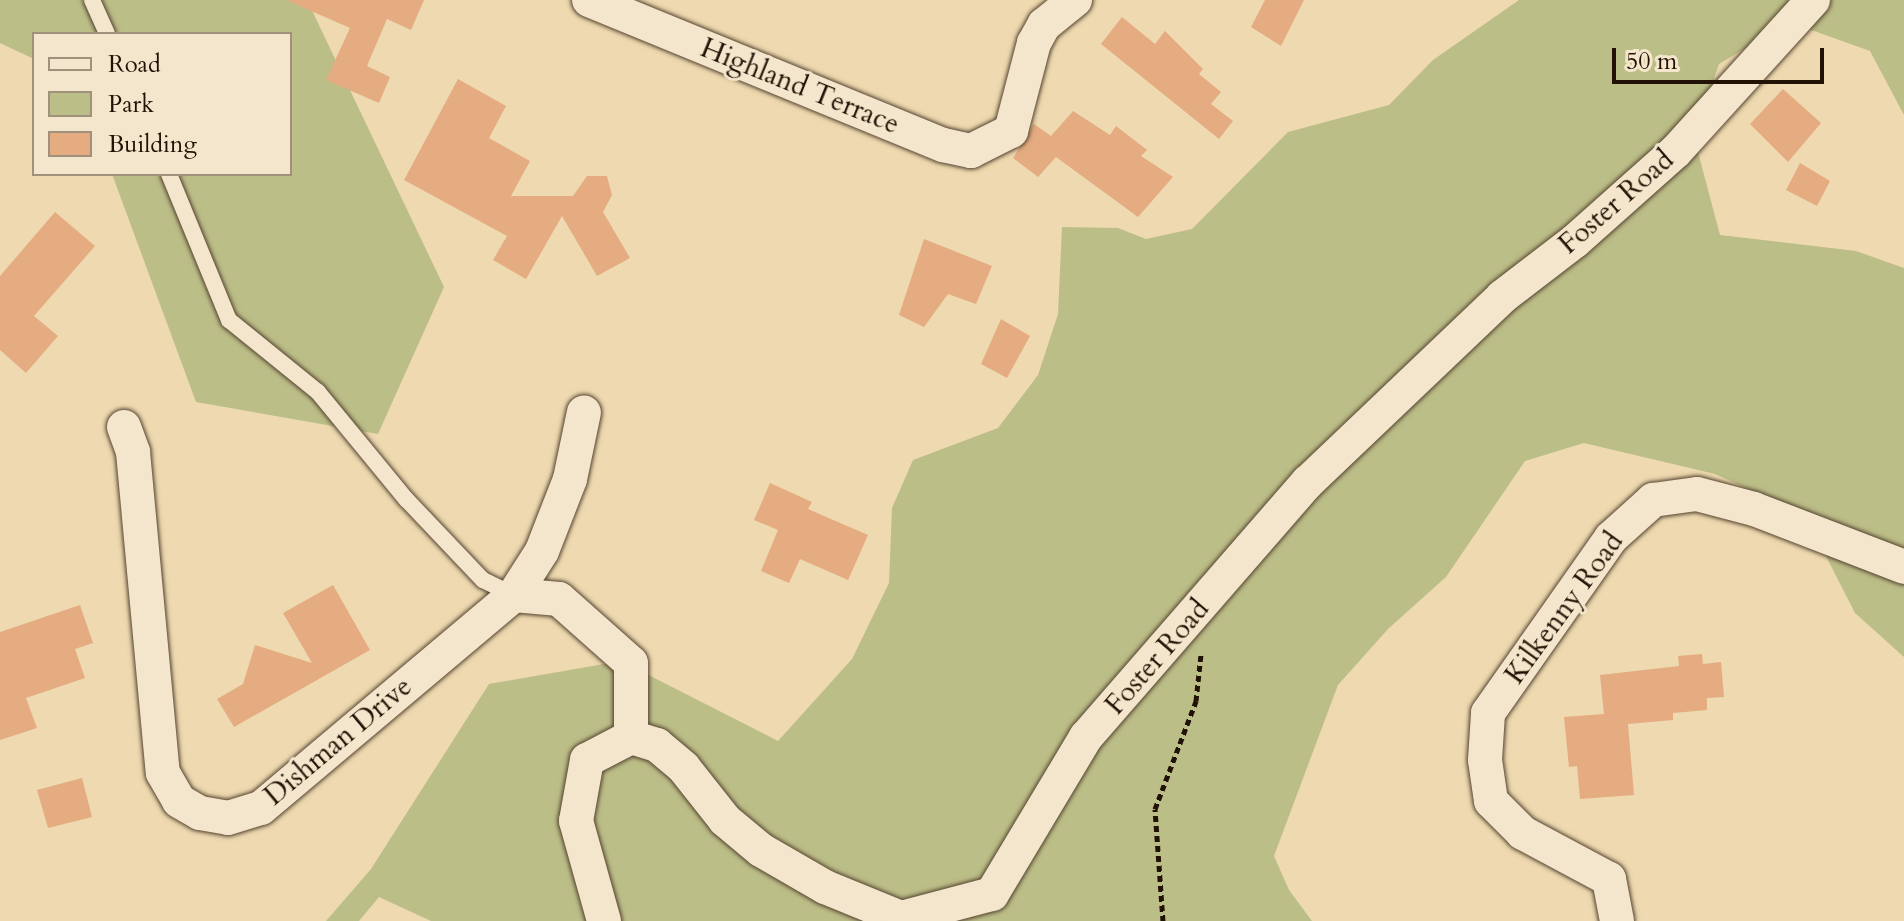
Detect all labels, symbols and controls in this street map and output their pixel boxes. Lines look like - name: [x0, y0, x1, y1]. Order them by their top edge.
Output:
- street label: Highland Terrace: [696, 31, 904, 141]
- legend: [32, 32, 292, 176]
- scale bar: [1616, 32, 1828, 82]
- text: 50 m: [1626, 45, 1677, 78]
- text: Road: [108, 48, 161, 81]
- text: Park: [108, 88, 154, 121]
- text: Building: [108, 128, 197, 161]
- street label: Foster Road: [1552, 143, 1680, 261]
- street label: Kilkenny Road: [1498, 526, 1630, 690]
- street label: Foster Road: [1098, 593, 1216, 721]
- street label: Dishman Drive: [257, 670, 419, 812]

